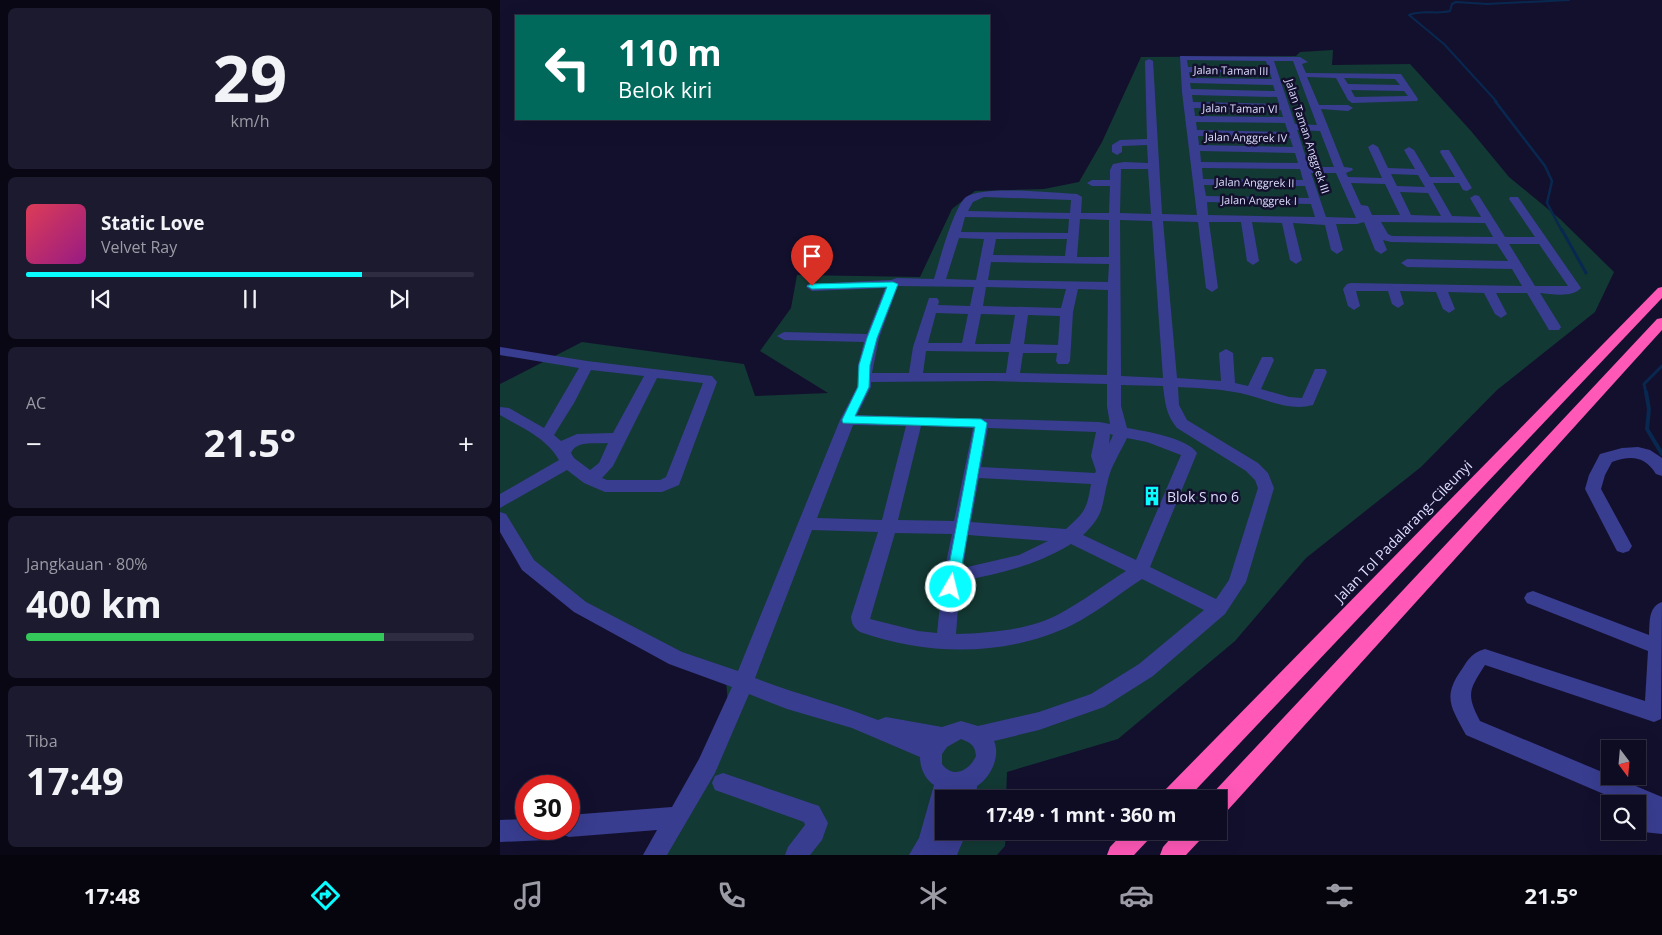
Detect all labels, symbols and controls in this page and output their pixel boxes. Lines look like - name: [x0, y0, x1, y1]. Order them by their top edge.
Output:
- text: 110 m: [618, 29, 722, 76]
- text: 29: [213, 33, 287, 121]
- icon: left: [535, 35, 600, 100]
- street label: Jalan Taman III: [1192, 62, 1269, 78]
- text: Belok kiri: [618, 74, 712, 104]
- street label: Jalan Taman Anggrek III: [1282, 76, 1334, 195]
- street label: Jalan Taman VI: [1201, 100, 1278, 116]
- text: km/h: [231, 110, 269, 132]
- street label: Jalan Anggrek IV: [1204, 129, 1288, 145]
- street label: Jalan Anggrek II: [1215, 174, 1294, 190]
- street label: Jalan Anggrek I: [1220, 192, 1297, 208]
- text: Static Love: [101, 210, 204, 236]
- pin: [791, 235, 833, 286]
- text: Velvet Ray: [101, 236, 177, 258]
- icon: arrive: [798, 242, 826, 270]
- icon: previous: [87, 285, 115, 313]
- icon: pause: [236, 285, 264, 313]
- icon: next: [385, 285, 413, 313]
- text: AC: [26, 392, 46, 414]
- text: 21.5°: [204, 416, 296, 468]
- text: −: [26, 424, 42, 462]
- text: +: [458, 424, 474, 462]
- street label: Jalan Tol Padalarang–Cileunyi: [1329, 456, 1476, 608]
- building icon: Blok S no 6: [1141, 485, 1163, 507]
- place label: Blok S no 6: [1167, 487, 1239, 506]
- text: Jangkauan · 80%: [26, 553, 148, 575]
- position arrow: [924, 560, 976, 612]
- text: 400 km: [26, 577, 162, 629]
- text: Tiba: [26, 730, 58, 752]
- north arrow: [1601, 740, 1646, 785]
- map controls: [1601, 740, 1646, 840]
- text: 17:49: [26, 754, 124, 806]
- speed limit sign: 30: [515, 775, 580, 840]
- button: search: [1601, 795, 1646, 840]
- text: 17:49 · 1 mnt · 360 m: [986, 802, 1176, 828]
- icon: directions: [308, 878, 343, 913]
- icon: music: [511, 878, 546, 913]
- icon: phone: [714, 878, 749, 913]
- icon: climate: [916, 878, 951, 913]
- icon: car: [1119, 878, 1154, 913]
- icon: filters: [1322, 878, 1357, 913]
- text: 17:48: [84, 880, 140, 910]
- text: 21.5°: [1525, 880, 1578, 910]

